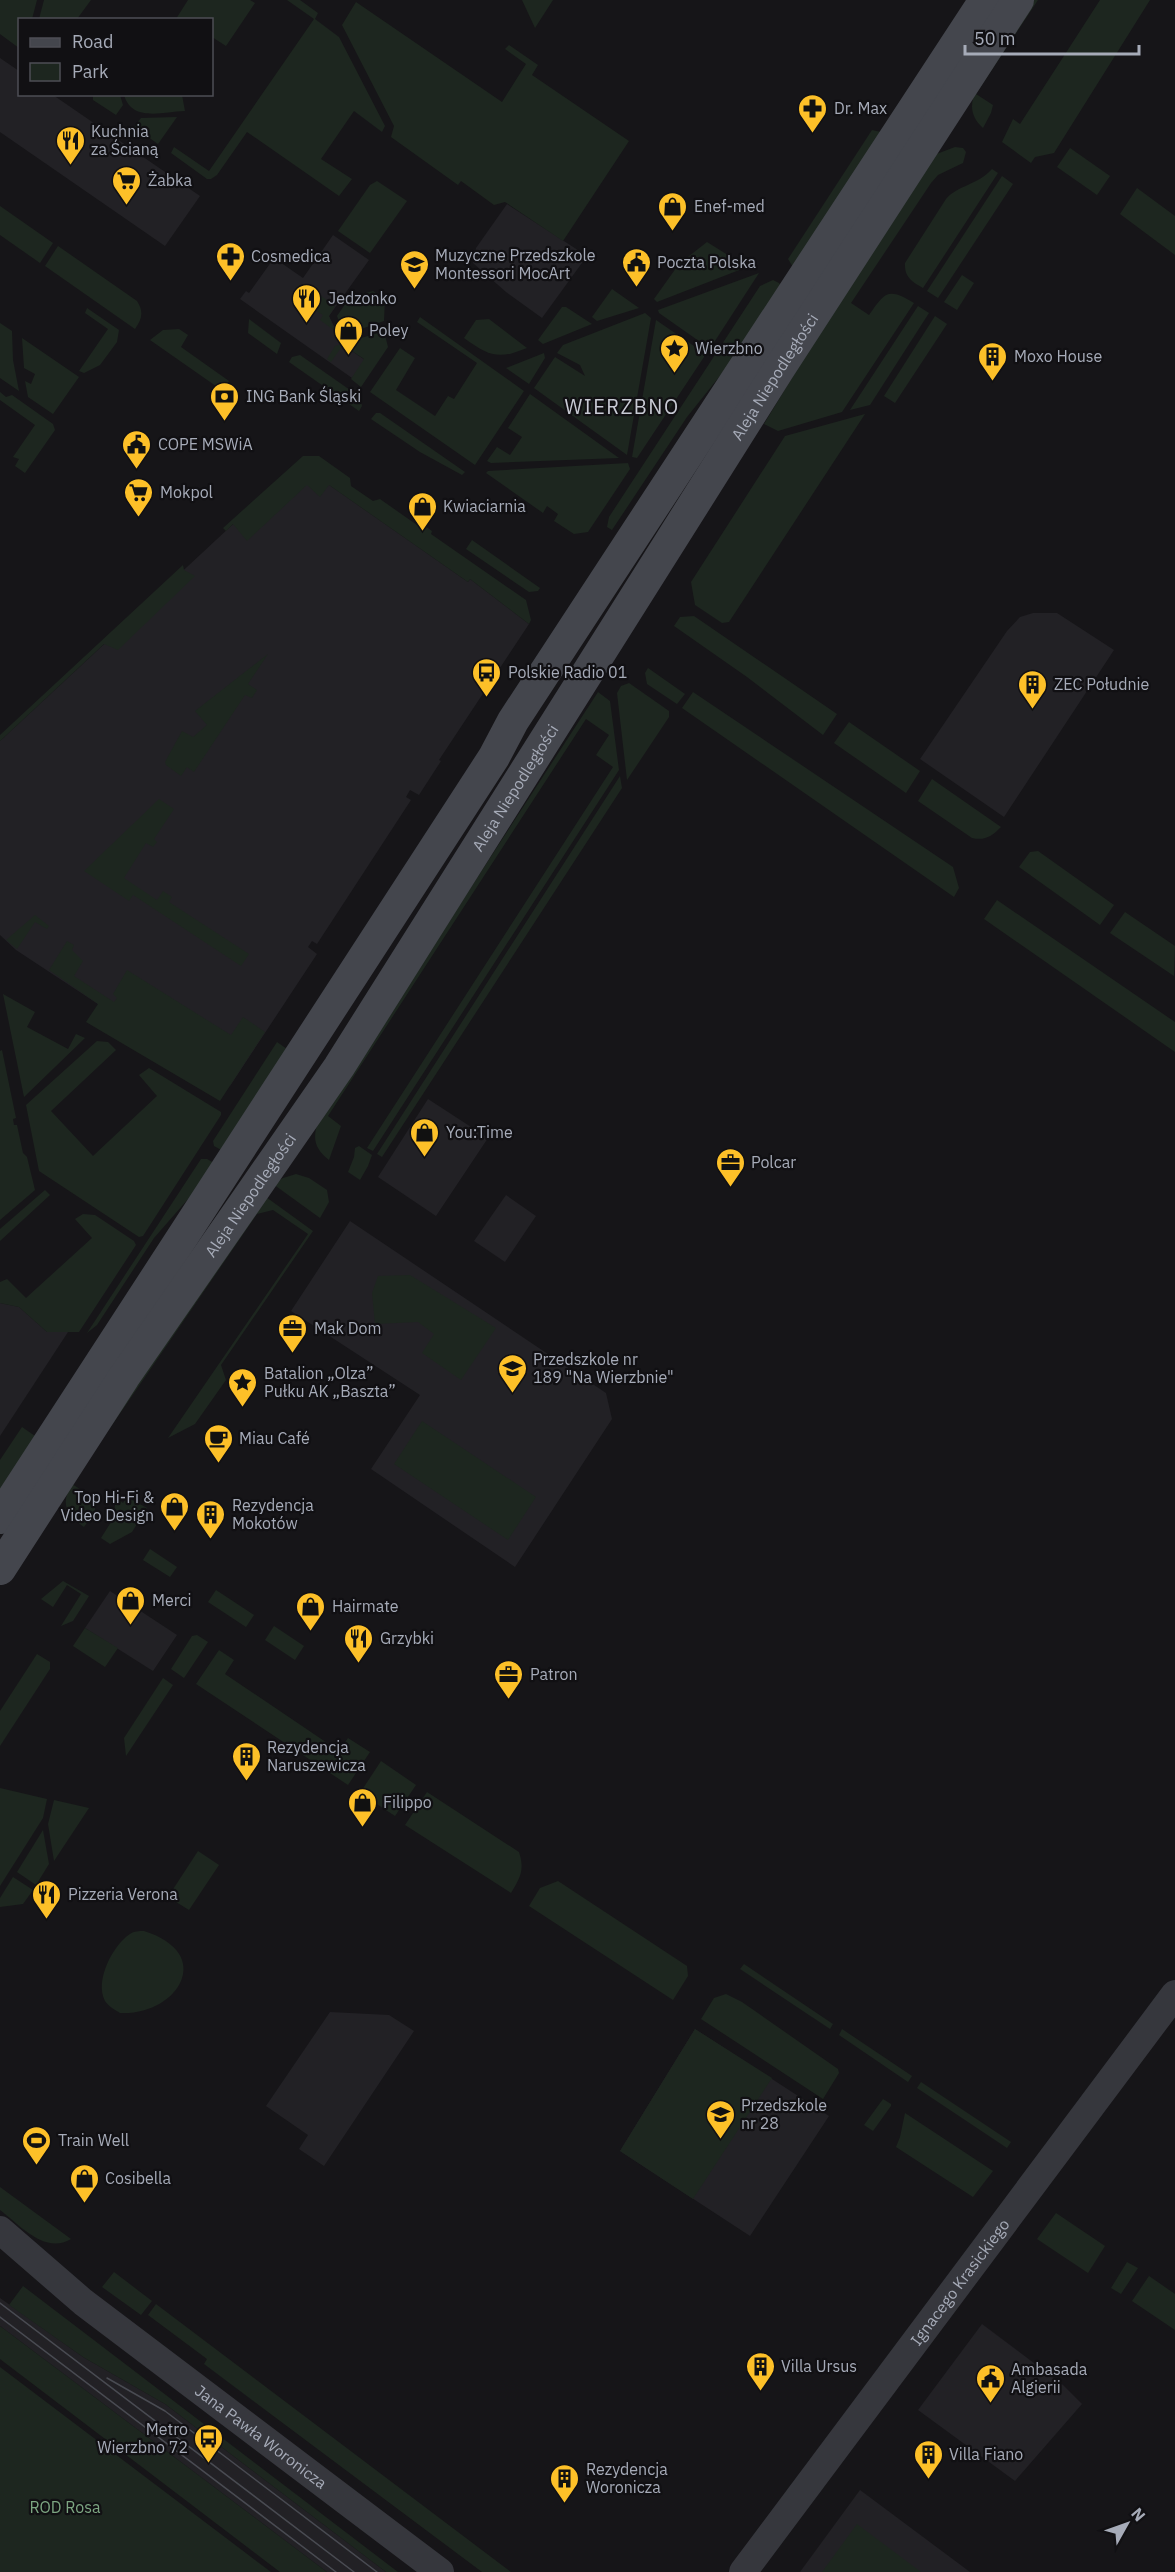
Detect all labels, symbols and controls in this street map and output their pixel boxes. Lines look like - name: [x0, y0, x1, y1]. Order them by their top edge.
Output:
- legend: [18, 18, 213, 96]
- scale bar: [965, 18, 1139, 56]
- text: 50 m: [974, 27, 1016, 50]
- text: Road: [72, 30, 113, 53]
- text: Park: [72, 60, 109, 83]
- pharmacy icon: Dr. Max: [797, 92, 829, 134]
- place label: Dr. Max: [834, 98, 887, 118]
- place label: Kuchnia za Ścianą: [91, 121, 159, 159]
- restaurant icon: Kuchnia za Ścianą: [54, 124, 86, 166]
- supermarket icon: Żabka: [111, 164, 143, 206]
- place label: Żabka: [148, 170, 192, 190]
- shop icon: Enef-med: [657, 190, 689, 232]
- place label: Enef-med: [694, 196, 765, 216]
- pharmacy icon: Cosmedica: [214, 240, 246, 282]
- place label: Muzyczne Przedszkole Montessori MocArt: [435, 245, 596, 283]
- place label: Cosmedica: [251, 246, 331, 266]
- public building icon: Poczta Polska: [620, 246, 652, 288]
- school or university icon: Muzyczne Przedszkole Montessori MocArt: [398, 248, 430, 290]
- place label: Poczta Polska: [657, 252, 757, 272]
- restaurant icon: Jedzonko: [291, 282, 323, 324]
- place label: Jedzonko: [328, 288, 397, 308]
- street label: Aleja Niepodległości: [727, 310, 822, 444]
- shop icon: Poley: [332, 314, 364, 356]
- place label: Poley: [369, 320, 408, 340]
- place icon: Wierzbno: [658, 332, 690, 374]
- place label: Wierzbno: [695, 338, 763, 358]
- building icon: Moxo House: [977, 340, 1009, 382]
- place label: Moxo House: [1014, 346, 1103, 366]
- bank icon: ING Bank Śląski: [209, 380, 241, 422]
- place label: ING Bank Śląski: [246, 385, 361, 406]
- district label: WIERZBNO: [564, 393, 680, 420]
- public building icon: COPE MSWiA: [121, 428, 153, 470]
- place label: COPE MSWiA: [158, 434, 253, 454]
- supermarket icon: Mokpol: [123, 476, 155, 518]
- place label: Mokpol: [160, 482, 213, 502]
- shop icon: Kwiaciarnia: [406, 490, 438, 532]
- place label: Kwiaciarnia: [443, 496, 526, 516]
- bus stop icon: Polskie Radio 01: [471, 656, 503, 698]
- place label: Polskie Radio 01: [508, 662, 627, 682]
- building icon: ZEC Południe: [1017, 668, 1049, 710]
- place label: ZEC Południe: [1054, 674, 1150, 694]
- street label: Aleja Niepodległości: [468, 720, 563, 855]
- shop icon: You:Time: [409, 1116, 441, 1158]
- place label: You:Time: [446, 1122, 513, 1142]
- street label: Aleja Niepodległości: [200, 1129, 300, 1261]
- office icon: Polcar: [714, 1146, 746, 1188]
- place label: Polcar: [751, 1152, 796, 1172]
- office icon: Mak Dom: [277, 1312, 309, 1354]
- place label: Mak Dom: [314, 1318, 381, 1338]
- place label: Przedszkole nr 189 "Na Wierzbnie": [533, 1349, 674, 1387]
- school or university icon: Przedszkole nr 189 "Na Wierzbnie": [496, 1352, 528, 1394]
- place label: Batalion „Olza” Pułku AK „Baszta”: [264, 1363, 396, 1401]
- place icon: Batalion „Olza” Pułku AK „Baszta”: [227, 1366, 259, 1408]
- cafe icon: Miau Café: [202, 1422, 234, 1464]
- place label: Miau Café: [239, 1428, 310, 1448]
- place label: Top Hi-Fi & Video Design: [61, 1487, 154, 1525]
- shop icon: Top Hi-Fi & Video Design: [159, 1490, 191, 1532]
- place label: Rezydencja Mokotów: [232, 1495, 314, 1533]
- building icon: Rezydencja Mokotów: [195, 1498, 227, 1540]
- shop icon: Merci: [115, 1584, 147, 1626]
- place label: Merci: [152, 1590, 192, 1610]
- shop icon: Hairmate: [295, 1590, 327, 1632]
- place label: Hairmate: [332, 1596, 399, 1616]
- restaurant icon: Grzybki: [343, 1622, 375, 1664]
- place label: Grzybki: [380, 1628, 434, 1648]
- office icon: Patron: [493, 1658, 525, 1700]
- place label: Patron: [530, 1664, 578, 1684]
- place label: Rezydencja Naruszewicza: [267, 1737, 366, 1775]
- building icon: Rezydencja Naruszewicza: [230, 1740, 262, 1782]
- shop icon: Filippo: [346, 1786, 378, 1828]
- place label: Filippo: [383, 1792, 432, 1812]
- restaurant icon: Pizzeria Verona: [31, 1878, 63, 1920]
- place label: Pizzeria Verona: [68, 1884, 178, 1904]
- place label: Przedszkole nr 28: [741, 2095, 827, 2133]
- school or university icon: Przedszkole nr 28: [704, 2098, 736, 2140]
- sports icon: Train Well: [21, 2124, 53, 2166]
- place label: Train Well: [58, 2130, 129, 2150]
- shop icon: Cosibella: [68, 2162, 100, 2204]
- place label: Cosibella: [105, 2168, 171, 2188]
- street label: Ignacego Krasickiego: [906, 2215, 1014, 2349]
- building icon: Villa Ursus: [744, 2350, 776, 2392]
- place label: Villa Ursus: [781, 2356, 857, 2376]
- place label: Ambasada Algierii: [1011, 2359, 1088, 2397]
- public building icon: Ambasada Algierii: [974, 2362, 1006, 2404]
- street label: Jana Pawła Woronicza: [191, 2380, 331, 2493]
- place label: Metro Wierzbno 72: [97, 2419, 188, 2457]
- bus stop icon: Metro Wierzbno 72: [193, 2422, 225, 2464]
- building icon: Villa Fiano: [912, 2438, 944, 2480]
- place label: Villa Fiano: [949, 2444, 1023, 2464]
- place label: Rezydencja Woronicza: [586, 2459, 668, 2497]
- building icon: Rezydencja Woronicza: [549, 2462, 581, 2504]
- north arrow: [1097, 2494, 1157, 2554]
- park label: ROD Rosa: [29, 2497, 101, 2517]
- text: N: [1127, 2503, 1150, 2525]

